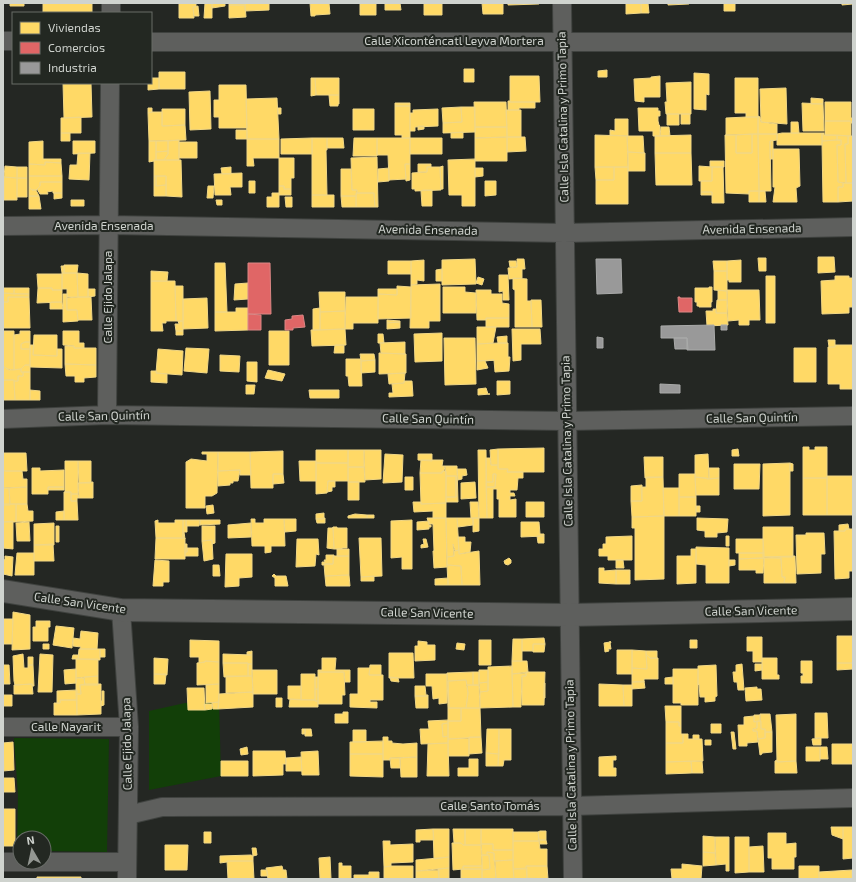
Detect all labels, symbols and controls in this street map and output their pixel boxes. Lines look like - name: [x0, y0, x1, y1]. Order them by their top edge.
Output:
- legend: [12, 12, 152, 84]
- text: Viviendas: [48, 20, 101, 34]
- street label: Calle Isla Catalina y Primo Tapia: [554, 31, 570, 203]
- street label: Calle Xiconténcatl Leyva Mortera: [364, 33, 544, 47]
- text: Comercios: [48, 40, 105, 54]
- text: Industria: [48, 60, 97, 74]
- street label: Avenida Ensenada: [54, 218, 154, 232]
- street label: Avenida Ensenada: [702, 220, 802, 236]
- street label: Avenida Ensenada: [378, 221, 478, 237]
- street label: Calle Ejido Jalapa: [100, 251, 115, 343]
- street label: Calle Isla Catalina y Primo Tapia: [558, 355, 574, 527]
- street label: Calle San Quintín: [58, 407, 150, 424]
- street label: Calle San Quintín: [706, 409, 798, 426]
- street label: Calle San Quintín: [382, 410, 474, 427]
- street label: Calle San Vicente: [33, 589, 127, 615]
- street label: Calle San Vicente: [704, 602, 798, 618]
- street label: Calle San Vicente: [380, 604, 474, 620]
- street label: Calle Isla Catalina y Primo Tapia: [562, 679, 578, 851]
- street label: Calle Ejido Jalapa: [118, 697, 135, 791]
- street label: Calle Nayarit: [31, 719, 101, 733]
- street label: Calle Santo Tomás: [440, 798, 540, 812]
- north arrow: [12, 830, 52, 870]
- text: N: [25, 833, 35, 847]

